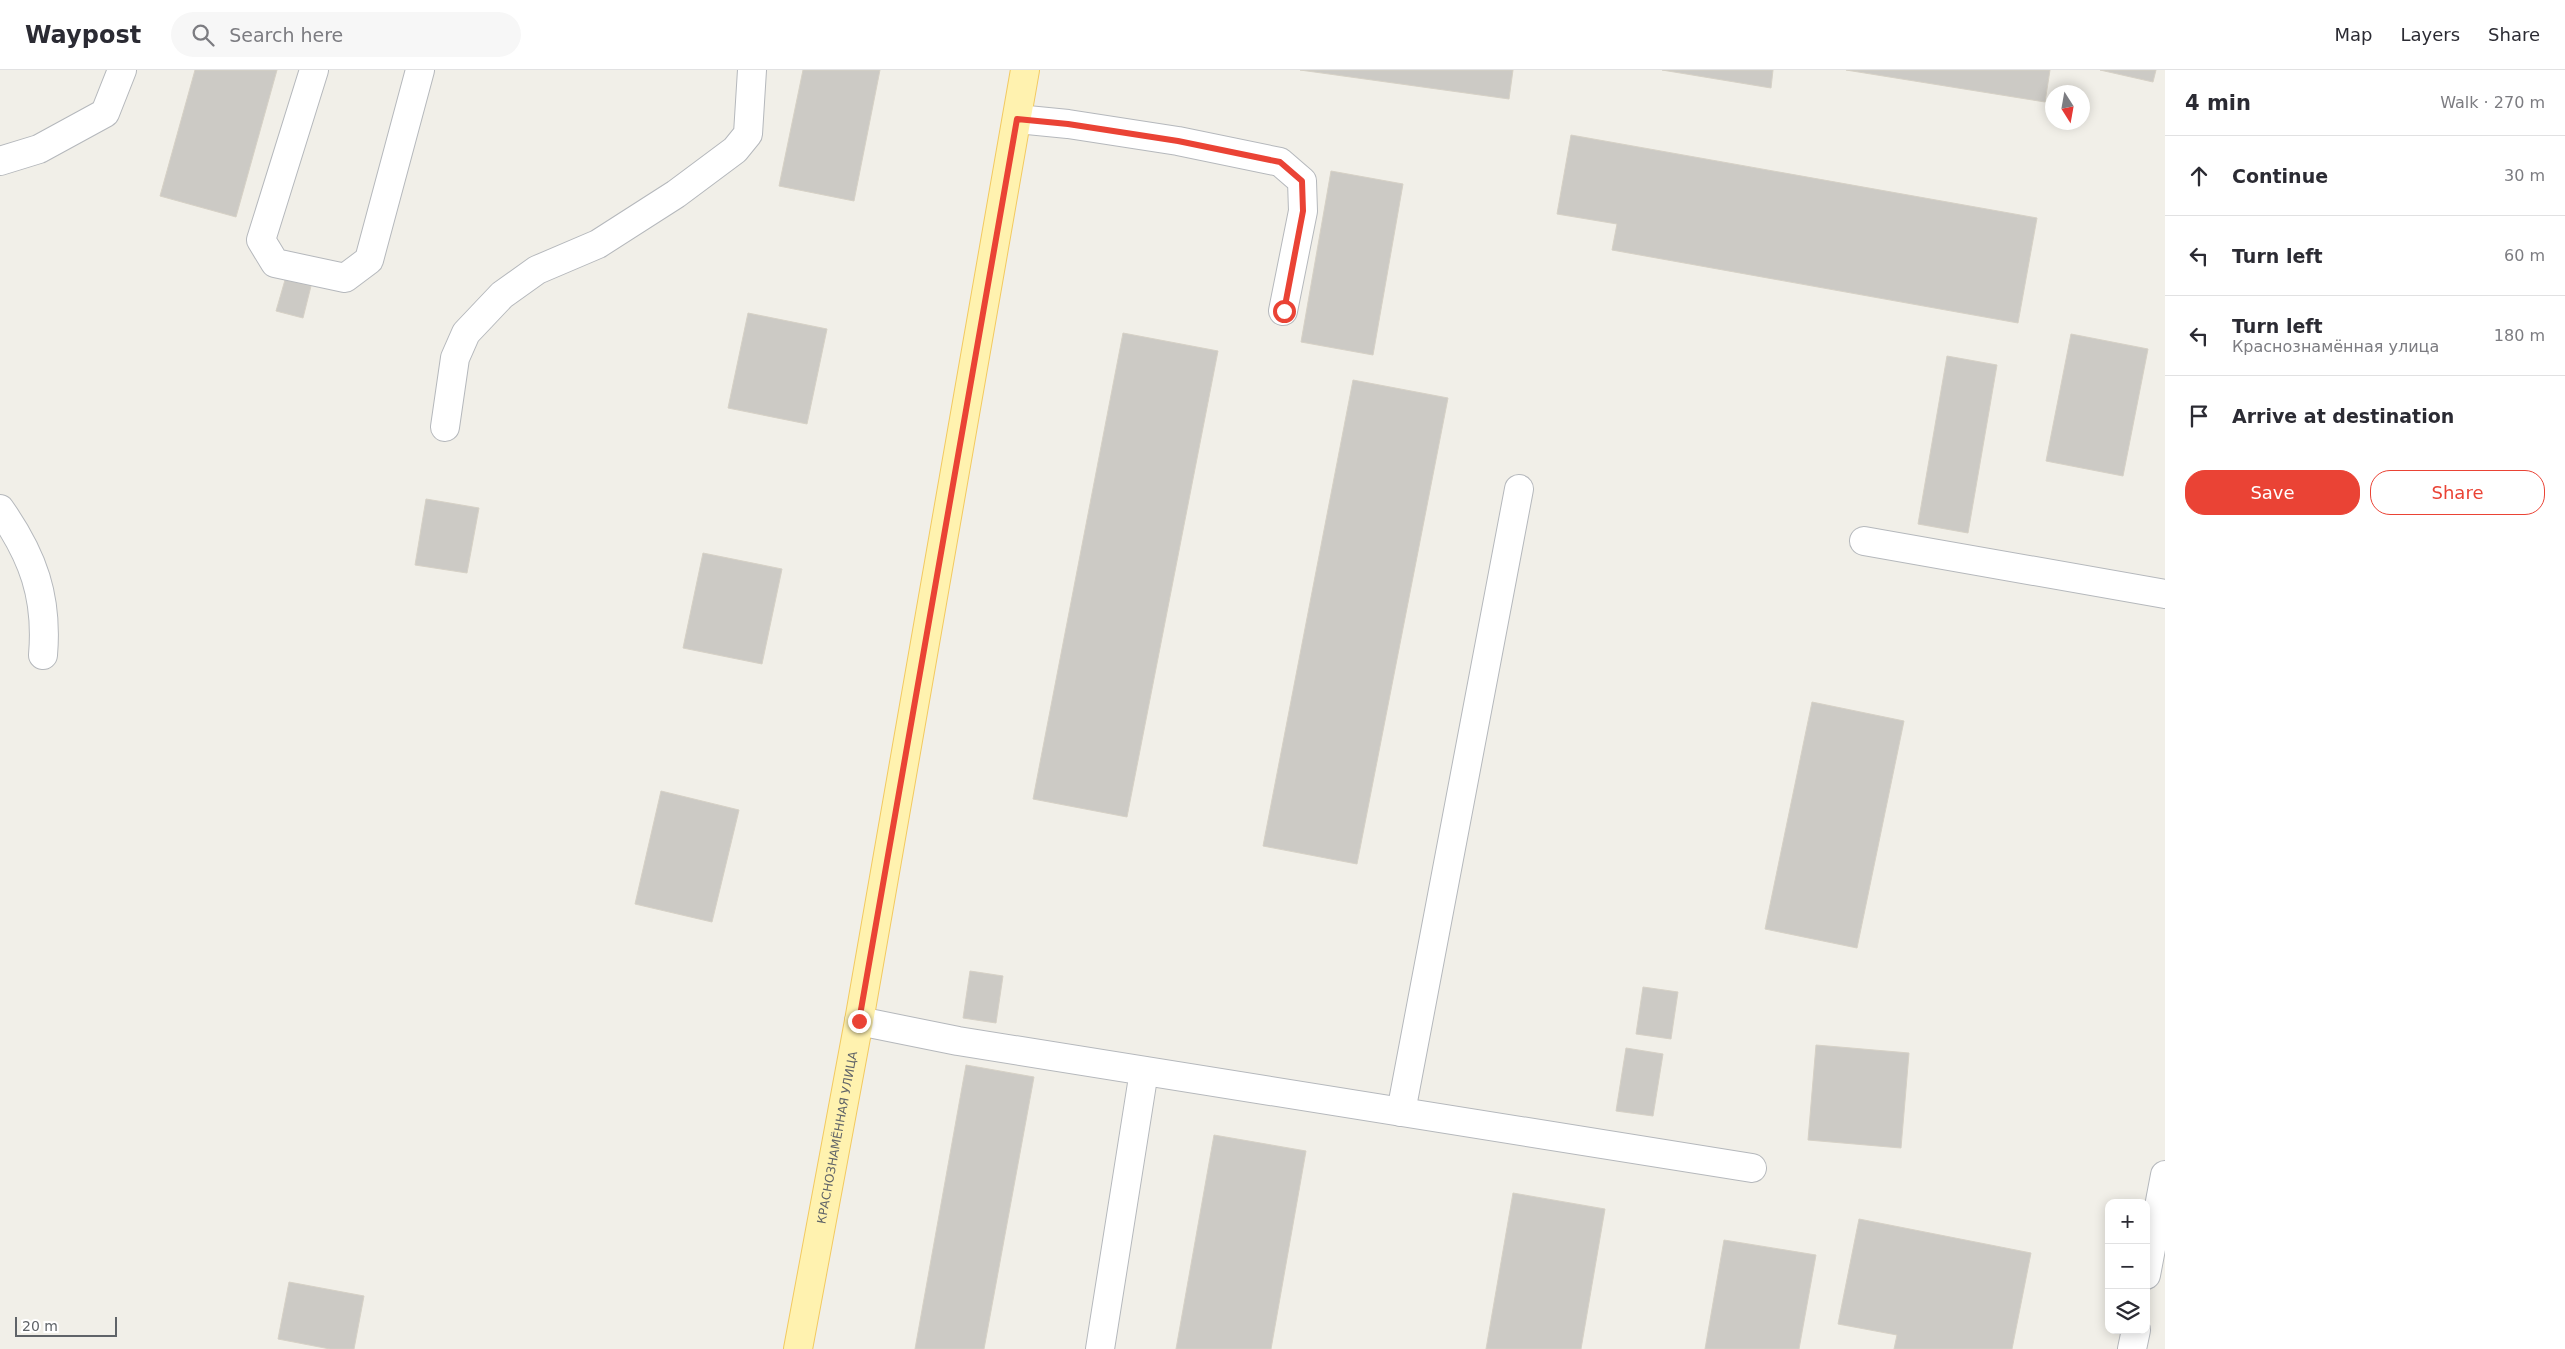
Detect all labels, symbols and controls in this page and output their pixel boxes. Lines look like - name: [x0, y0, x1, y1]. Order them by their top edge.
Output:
- search box: [171, 12, 521, 57]
- text: Waypost: [25, 21, 141, 49]
- icon: search: [189, 21, 217, 49]
- text: Search here: [229, 24, 343, 46]
- text: Map: [2334, 24, 2372, 45]
- text: Layers: [2400, 24, 2460, 45]
- text: Share: [2488, 24, 2540, 45]
- north arrow: [2045, 85, 2090, 130]
- text: 4 min: [2185, 91, 2251, 115]
- text: Walk · 270 m: [2440, 93, 2545, 112]
- icon: ahead: [2185, 162, 2213, 190]
- text: Continue: [2232, 165, 2328, 187]
- text: 30 m: [2504, 166, 2545, 185]
- icon: left: [2185, 242, 2213, 270]
- text: Turn left: [2232, 245, 2323, 267]
- text: 60 m: [2504, 246, 2545, 265]
- route start: [1273, 300, 1296, 323]
- text: Turn left: [2232, 315, 2323, 337]
- icon: left: [2185, 322, 2213, 350]
- text: 180 m: [2494, 326, 2545, 345]
- text: Краснознамённая улица: [2232, 337, 2439, 356]
- icon: arrive: [2185, 402, 2213, 430]
- text: Arrive at destination: [2232, 405, 2454, 427]
- button: Save: [2185, 470, 2360, 515]
- button: Share: [2370, 470, 2545, 515]
- route end: [848, 1010, 871, 1033]
- street label: КРАСНОЗНАМЁННАЯ УЛИЦА: [814, 1049, 860, 1225]
- map controls: [2105, 1199, 2150, 1334]
- button: +: [2105, 1199, 2150, 1244]
- button: −: [2105, 1244, 2150, 1289]
- button: layers: [2105, 1289, 2150, 1334]
- scale bar: [15, 1314, 118, 1337]
- text: 20 m: [22, 1318, 58, 1334]

